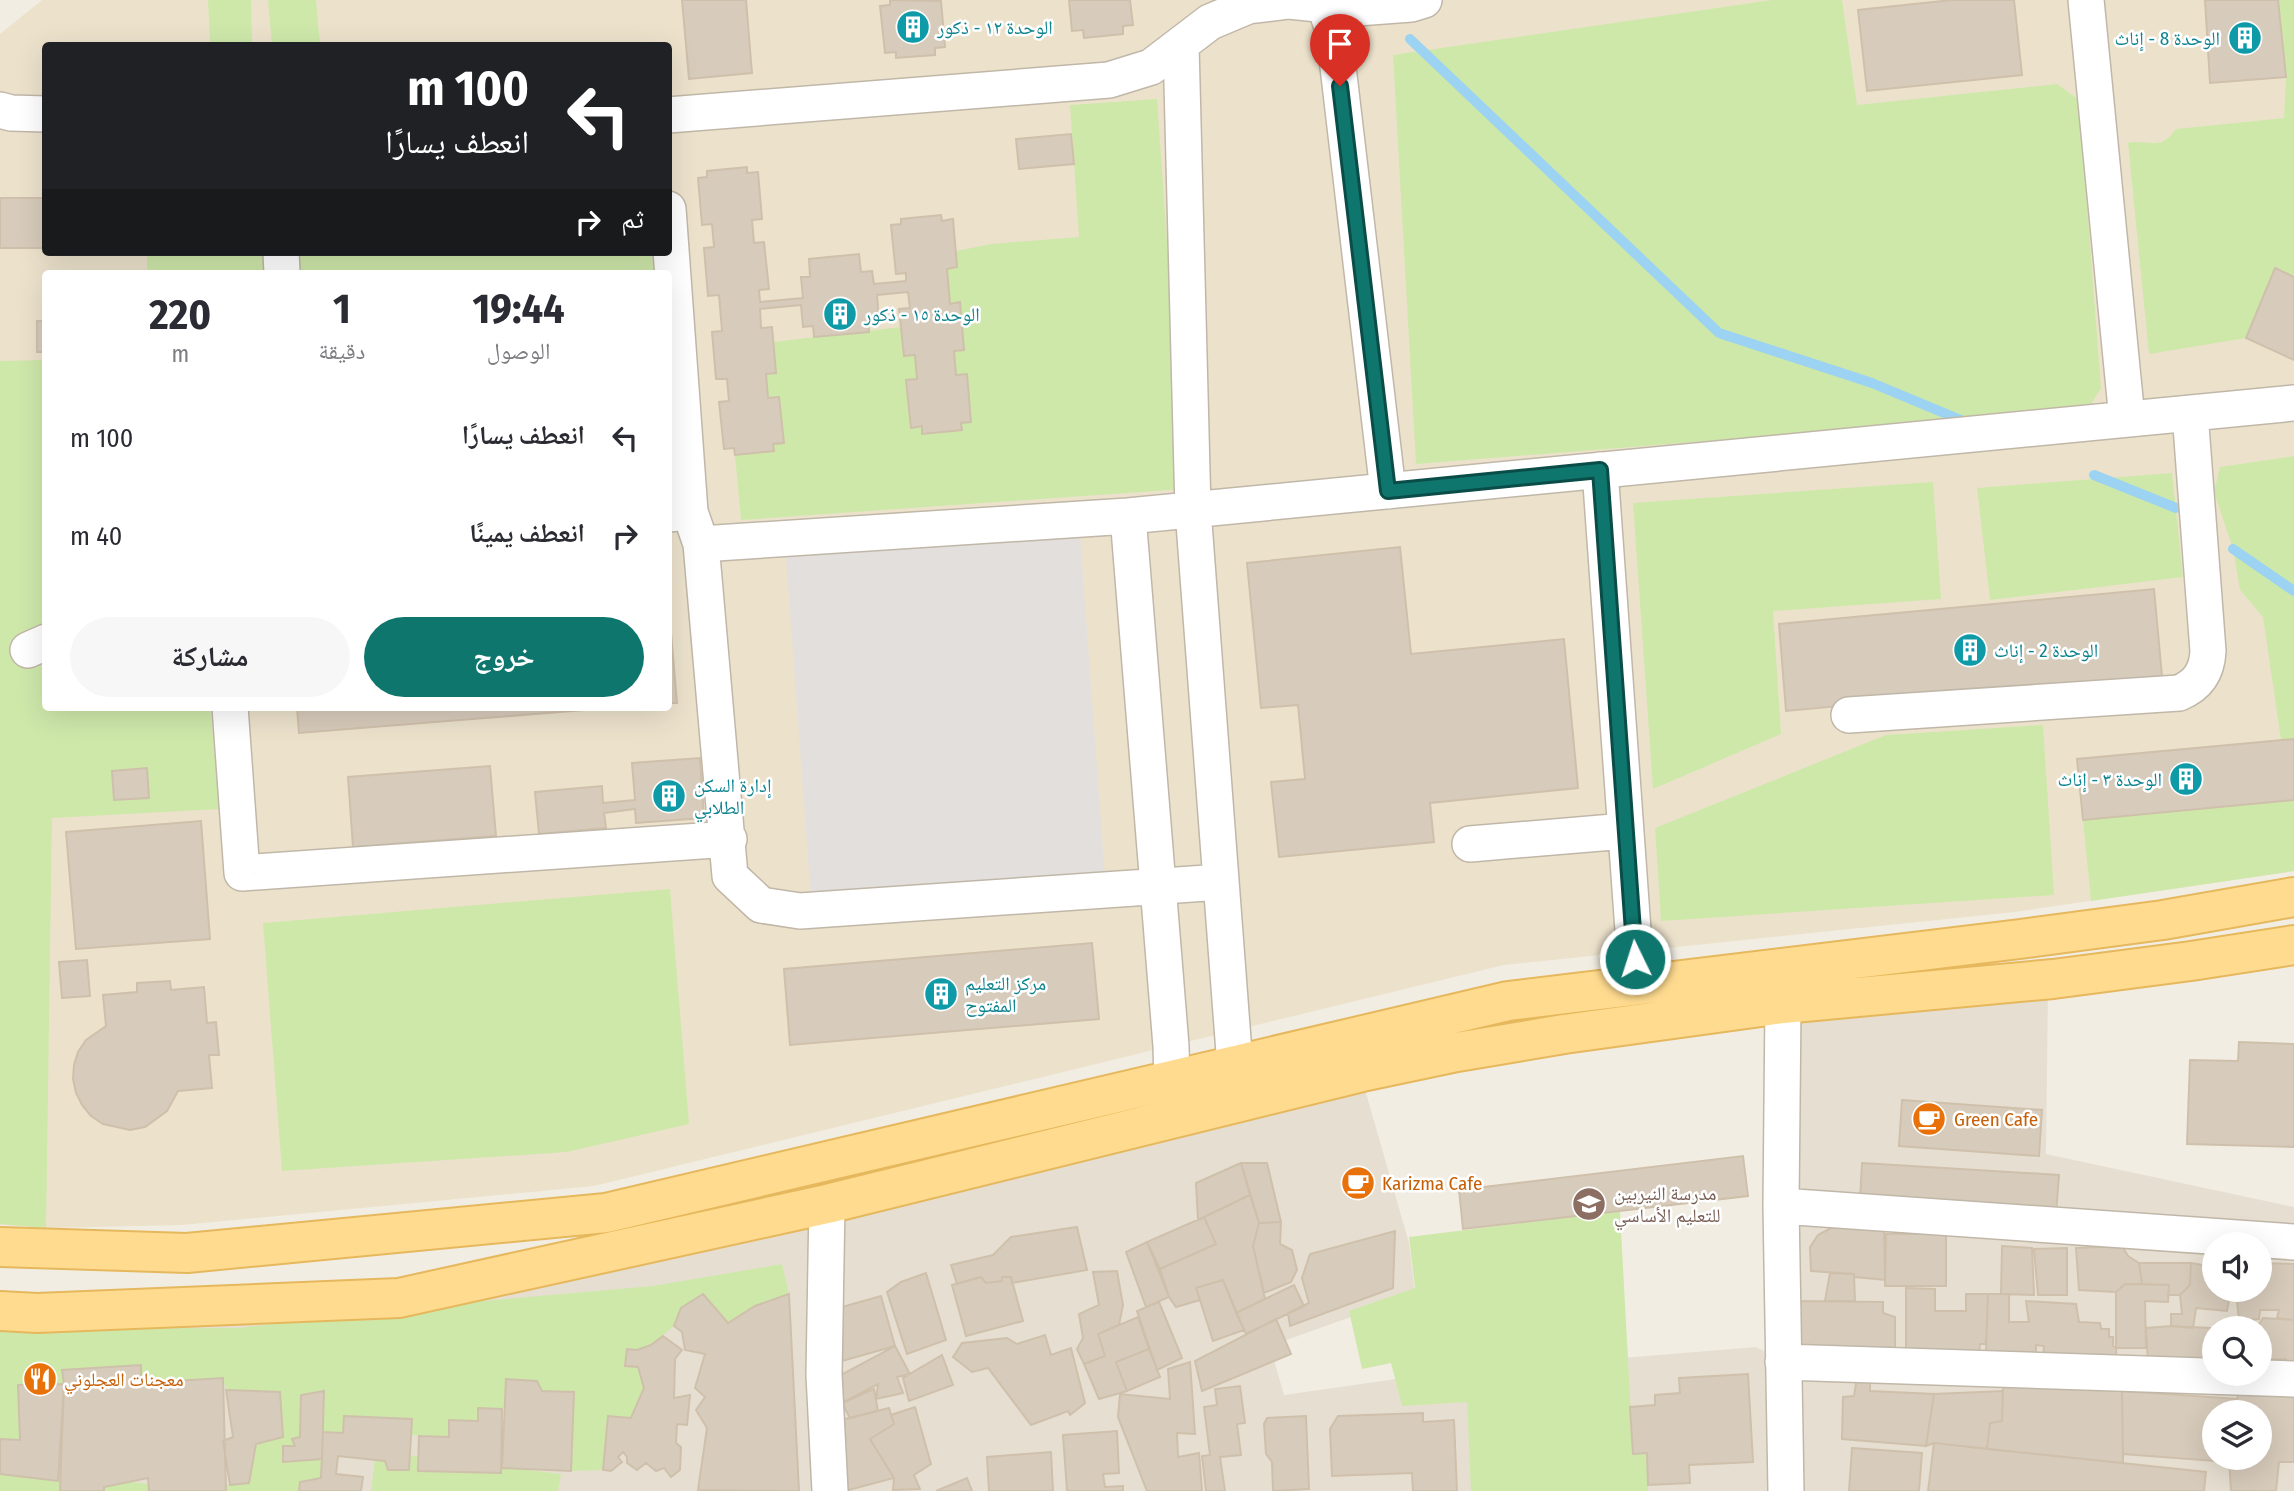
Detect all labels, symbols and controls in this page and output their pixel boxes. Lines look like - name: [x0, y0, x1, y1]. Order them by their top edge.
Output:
- building icon: الوحدة ١٢ - ذكور: [894, 8, 932, 46]
- pin: [1310, 14, 1370, 86]
- place label: الوحدة ١٢ - ذكور: [936, 16, 1053, 39]
- building icon: الوحدة 8 - إناث: [2226, 19, 2264, 57]
- icon: arrive: [1321, 25, 1359, 63]
- place label: الوحدة 8 - إناث: [2115, 27, 2220, 52]
- text: 100 m: [407, 59, 529, 118]
- icon: left: [553, 70, 644, 161]
- text: انعطف يسارًا: [385, 123, 529, 161]
- icon: right: [569, 203, 607, 241]
- text: ثم: [621, 204, 644, 235]
- text: 1: [333, 284, 351, 334]
- text: 19:44: [473, 284, 565, 334]
- text: 220: [149, 290, 211, 340]
- building icon: الوحدة ١٥ - ذكور: [821, 295, 859, 333]
- place label: الوحدة ١٥ - ذكور: [863, 303, 980, 326]
- text: دقيقة: [319, 337, 365, 365]
- text: الوصول: [487, 337, 550, 365]
- text: m: [171, 340, 189, 368]
- icon: left: [606, 419, 644, 457]
- text: انعطف يسارًا: [462, 420, 585, 451]
- text: 100 m: [70, 423, 133, 454]
- icon: right: [606, 517, 644, 555]
- text: انعطف يمينًا: [469, 518, 585, 549]
- text: 40 m: [70, 521, 122, 552]
- button: مشاركة: [70, 617, 350, 697]
- button: خروج: [364, 617, 644, 697]
- building icon: الوحدة 2 - إناث: [1951, 631, 1989, 669]
- place label: الوحدة 2 - إناث: [1994, 639, 2098, 664]
- building icon: الوحدة ٣ - إناث: [2167, 760, 2205, 798]
- place label: الوحدة ٣ - إناث: [2058, 768, 2162, 793]
- place label: إدارة السكن الطلابي: [694, 774, 771, 823]
- building icon: إدارة السكن الطلابي: [650, 777, 688, 815]
- position arrow: [1598, 922, 1672, 996]
- place label: مركز التعليم المفتوح: [965, 972, 1046, 1017]
- building icon: مركز التعليم المفتوح: [922, 975, 960, 1013]
- cafe icon: Green Cafe: [1910, 1100, 1948, 1138]
- place label: Green Cafe: [1954, 1108, 2038, 1131]
- cafe icon: Karizma Cafe: [1339, 1164, 1377, 1202]
- place label: Karizma Cafe: [1382, 1172, 1482, 1195]
- place label: مدرسة النيربين للتعليم الأساسي: [1614, 1182, 1721, 1231]
- school or university icon: مدرسة النيربين للتعليم الأساسي: [1570, 1185, 1608, 1223]
- map controls: [2202, 1232, 2272, 1470]
- button: sound: [2202, 1232, 2272, 1302]
- button: search: [2202, 1316, 2272, 1386]
- restaurant icon: معجنات العجلوني: [21, 1360, 59, 1398]
- place label: معجنات العجلوني: [64, 1368, 184, 1395]
- button: layers: [2202, 1400, 2272, 1470]

